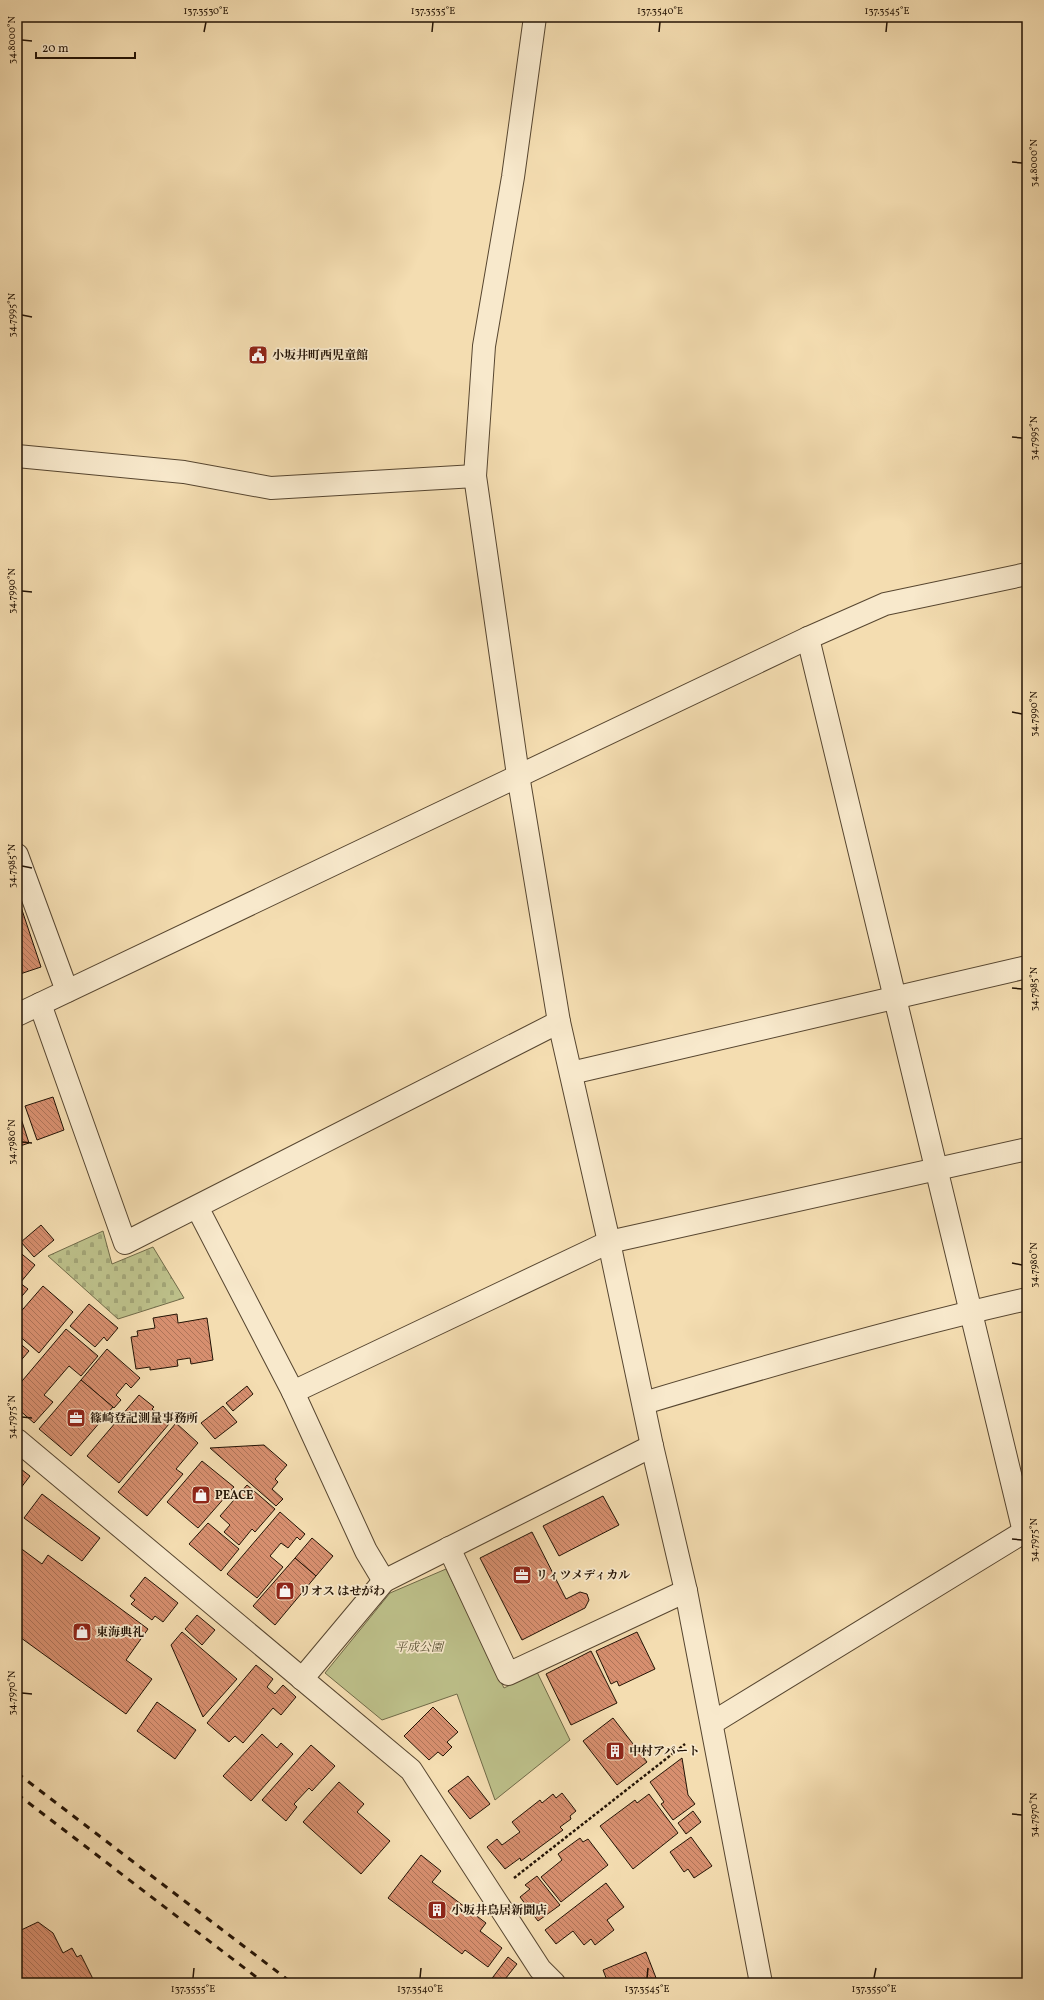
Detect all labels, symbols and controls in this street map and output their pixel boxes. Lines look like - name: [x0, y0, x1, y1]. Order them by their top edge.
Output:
- text: 137.3530°E: [183, 4, 229, 18]
- text: 137.3535°E: [411, 4, 455, 18]
- text: 137.3540°E: [637, 4, 683, 18]
- text: 137.3545°E: [865, 4, 910, 18]
- text: 34.8000°N: [5, 15, 19, 64]
- scale bar: [36, 34, 135, 60]
- text: 20 m: [42, 41, 69, 57]
- text: 34.8000°N: [1027, 138, 1041, 187]
- text: 34.7995°N: [5, 292, 19, 337]
- public building icon: 小坂井町西児童館: [247, 344, 269, 366]
- place label: 小坂井町西児童館: [272, 348, 368, 364]
- text: 34.7995°N: [1027, 415, 1041, 460]
- text: 34.7990°N: [5, 568, 19, 614]
- text: 34.7990°N: [1027, 691, 1041, 737]
- text: 34.7985°N: [5, 843, 19, 888]
- text: 34.7985°N: [1027, 966, 1041, 1011]
- text: 34.7980°N: [5, 1119, 19, 1165]
- text: 34.7980°N: [1027, 1242, 1041, 1288]
- text: 34.7975°N: [5, 1394, 19, 1439]
- office icon: 篠崎登記測量事務所: [65, 1407, 87, 1429]
- place label: 篠崎登記測量事務所: [90, 1411, 198, 1427]
- shop icon: PEACE: [190, 1484, 212, 1506]
- place label: PEACE: [215, 1488, 254, 1504]
- text: 34.7975°N: [1027, 1517, 1041, 1562]
- office icon: リィツメディカル: [511, 1564, 533, 1586]
- place label: リィツメディカル: [536, 1568, 630, 1584]
- shop icon: リオス はせがわ: [274, 1580, 296, 1602]
- place label: リオス はせがわ: [299, 1584, 385, 1600]
- shop icon: 東海典礼: [71, 1621, 93, 1643]
- place label: 東海典礼: [96, 1625, 144, 1641]
- park label: 平成公園: [395, 1640, 445, 1656]
- text: 34.7970°N: [5, 1670, 19, 1715]
- building icon: 中村アパート: [604, 1740, 626, 1762]
- place label: 中村アパート: [629, 1744, 700, 1760]
- text: 34.7970°N: [1027, 1792, 1041, 1837]
- building icon: 小坂井鳥居新聞店: [426, 1899, 448, 1921]
- place label: 小坂井鳥居新聞店: [451, 1903, 547, 1919]
- text: 137.3535°E: [171, 1982, 215, 1996]
- text: 137.3540°E: [397, 1982, 443, 1996]
- text: 137.3545°E: [625, 1982, 670, 1996]
- text: 137.3550°E: [852, 1982, 896, 1996]

